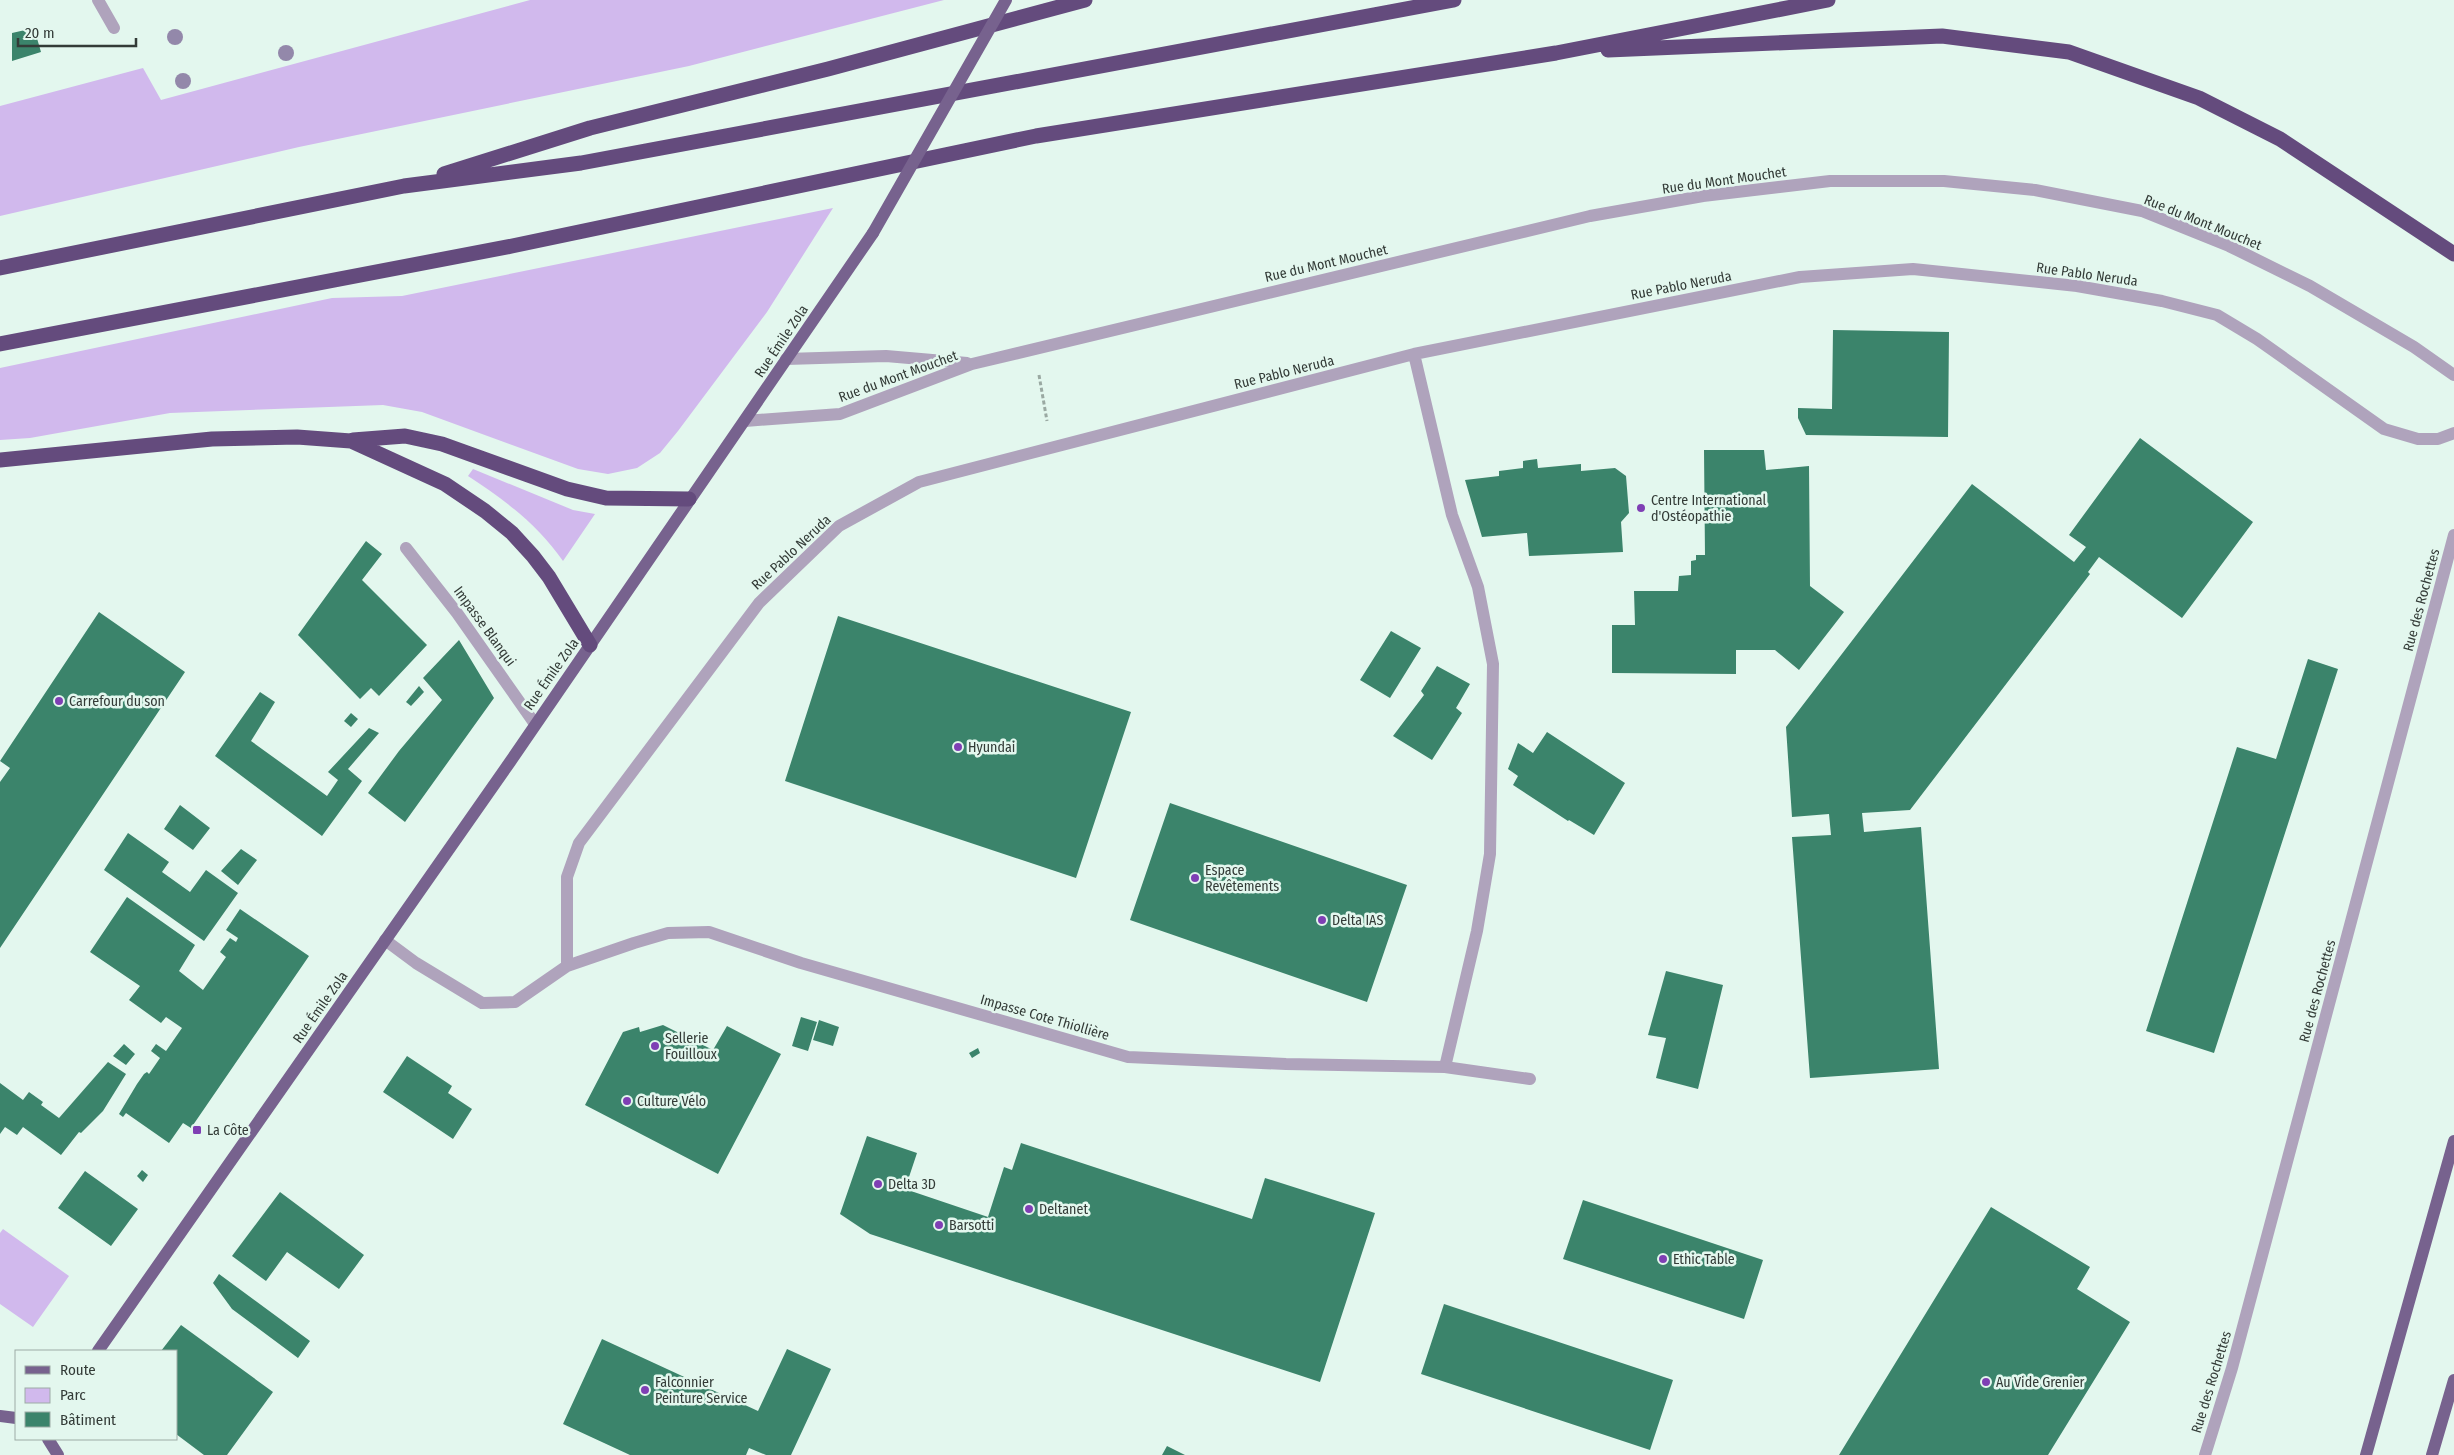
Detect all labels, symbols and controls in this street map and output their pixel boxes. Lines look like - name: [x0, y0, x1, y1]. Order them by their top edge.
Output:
- scale bar: [18, 15, 135, 47]
- text: 20 m: [25, 24, 55, 42]
- street label: Rue du Mont Mouchet: [1661, 163, 1788, 198]
- street label: Rue du Mont Mouchet: [2142, 191, 2264, 254]
- street label: Rue du Mont Mouchet: [1263, 241, 1389, 286]
- street label: Rue Pablo Neruda: [2035, 259, 2139, 290]
- street label: Rue Pablo Neruda: [1629, 267, 1733, 304]
- street label: Rue Émile Zola: [750, 301, 812, 381]
- street label: Rue du Mont Mouchet: [836, 347, 960, 406]
- street label: Rue Pablo Neruda: [1232, 352, 1336, 393]
- place label: Centre International d'Ostéopathie: [1651, 492, 1766, 525]
- marker: Centre International d'Ostéopathie: [1635, 502, 1647, 514]
- street label: Rue Pablo Neruda: [748, 511, 835, 593]
- street label: Rue des Rochettes: [2400, 547, 2443, 653]
- street label: Impasse Blanqui: [450, 583, 519, 669]
- street label: Rue Émile Zola: [520, 634, 582, 714]
- place label: Carrefour du son: [69, 693, 165, 710]
- marker: Carrefour du son: [53, 695, 65, 707]
- place label: Hyundai: [968, 739, 1015, 756]
- marker: Hyundai: [952, 741, 964, 753]
- place label: Espace Revêtements: [1205, 862, 1279, 895]
- marker: Espace Revêtements: [1189, 872, 1201, 884]
- place label: Delta IAS: [1332, 912, 1383, 929]
- marker: Delta IAS: [1316, 914, 1328, 926]
- street label: Rue des Rochettes: [2296, 938, 2339, 1044]
- street label: Rue Émile Zola: [289, 967, 351, 1047]
- street label: Impasse Cote Thiollière: [978, 991, 1111, 1044]
- place label: Sellerie Fouilloux: [665, 1030, 718, 1063]
- marker: Sellerie Fouilloux: [649, 1040, 661, 1052]
- place label: Culture Vélo: [637, 1093, 706, 1110]
- marker: Culture Vélo: [621, 1095, 633, 1107]
- place label: La Côte: [207, 1122, 249, 1139]
- marker: La Côte: [191, 1124, 203, 1136]
- place label: Delta 3D: [888, 1176, 936, 1193]
- marker: Delta 3D: [872, 1178, 884, 1190]
- place label: Deltanet: [1039, 1201, 1088, 1218]
- marker: Deltanet: [1023, 1203, 1035, 1215]
- place label: Barsotti: [949, 1217, 994, 1234]
- marker: Barsotti: [933, 1219, 945, 1231]
- place label: Ethic Table: [1673, 1251, 1735, 1268]
- marker: Ethic Table: [1657, 1253, 1669, 1265]
- street label: Rue des Rochettes: [2188, 1329, 2235, 1435]
- legend: [15, 1350, 178, 1440]
- text: Route: [60, 1361, 96, 1379]
- place label: Falconnier Peinture Service: [655, 1374, 748, 1407]
- place label: Au Vide Grenier: [1996, 1374, 2085, 1391]
- marker: Au Vide Grenier: [1980, 1376, 1992, 1388]
- marker: Falconnier Peinture Service: [639, 1384, 651, 1396]
- text: Parc: [60, 1386, 86, 1404]
- text: Bâtiment: [60, 1411, 116, 1429]

